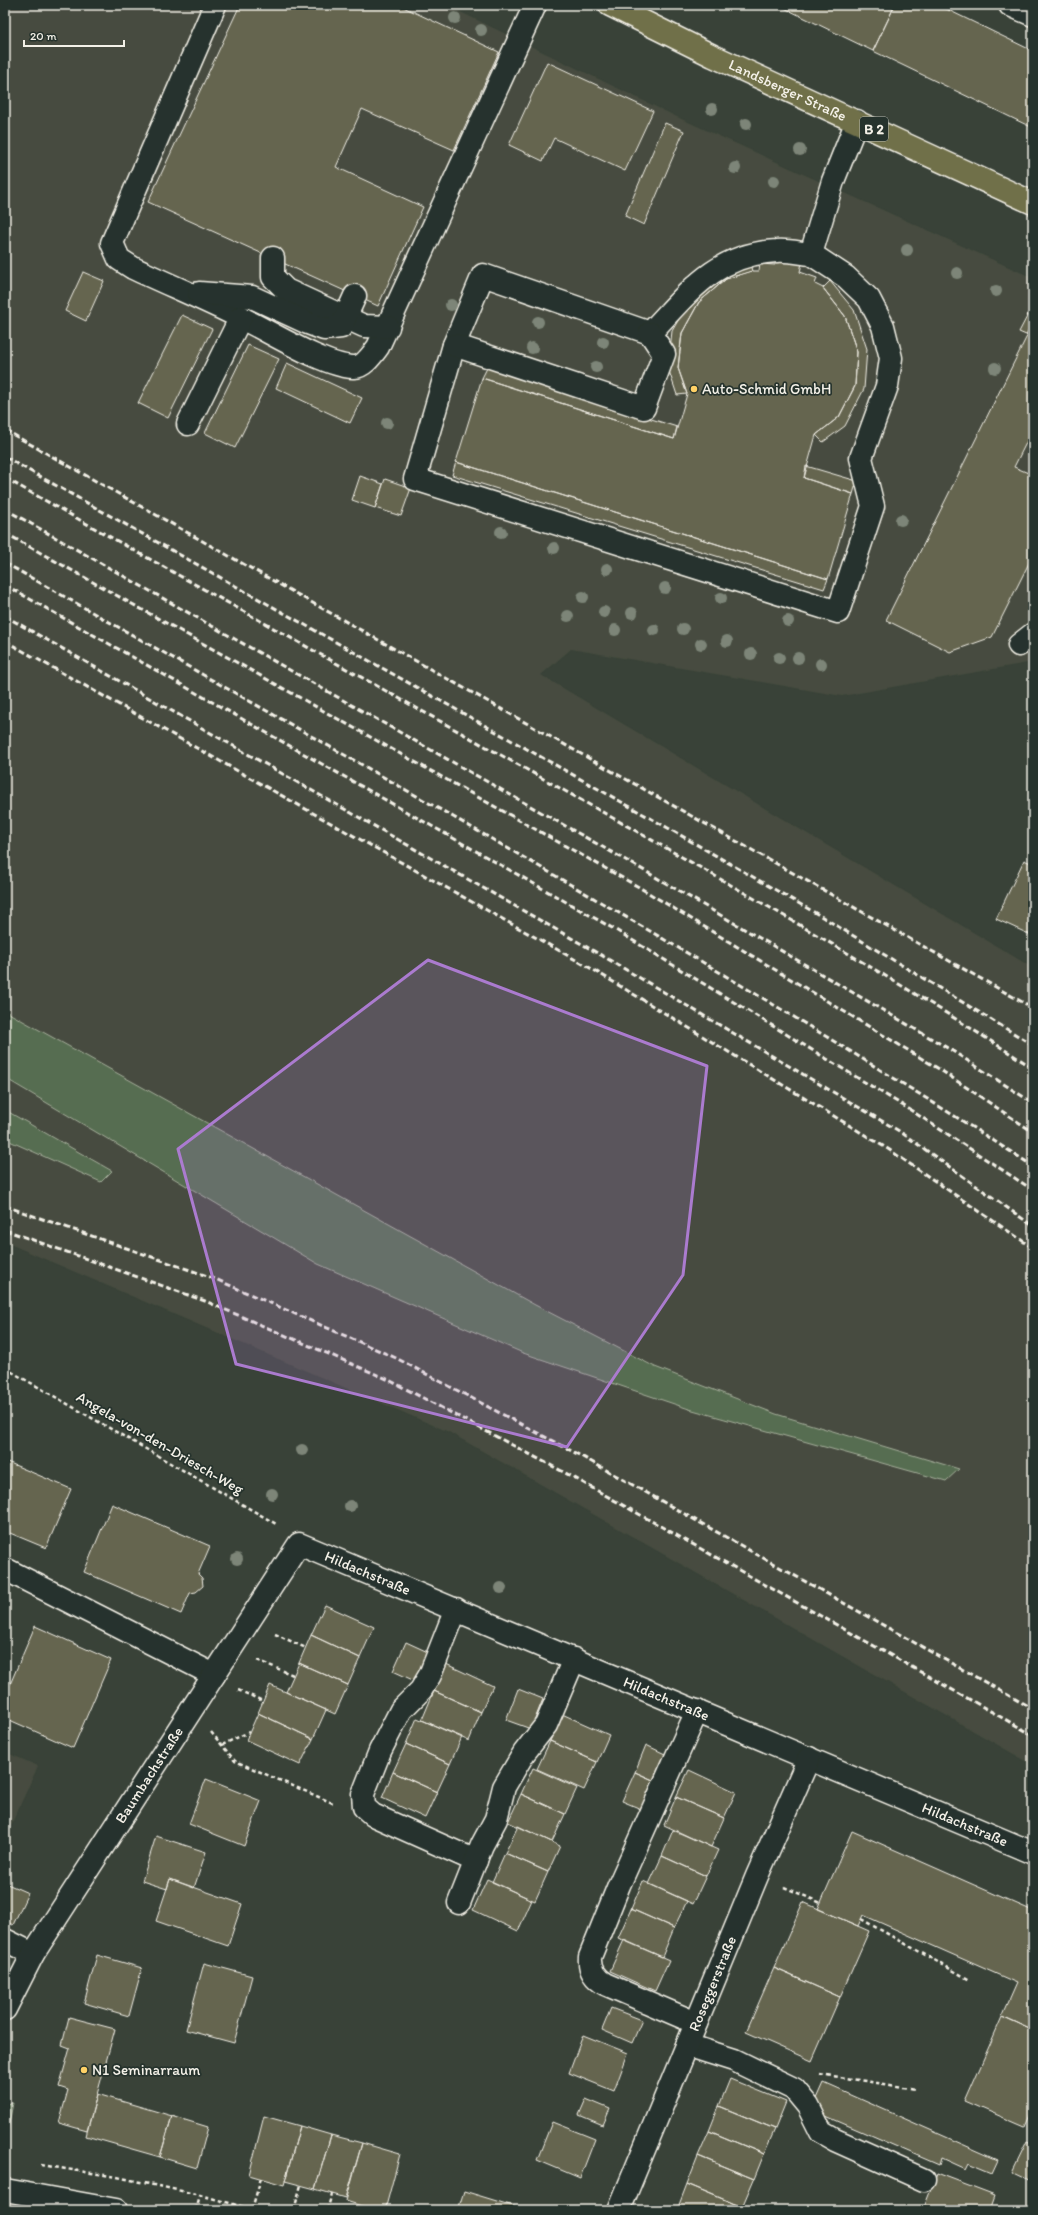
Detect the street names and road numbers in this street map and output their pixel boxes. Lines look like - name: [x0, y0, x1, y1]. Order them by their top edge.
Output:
- street label: Landsberger Straße: [726, 55, 849, 125]
- road number: B 2: [860, 117, 888, 141]
- street label: Angela-von-den-Driesch-Weg: [73, 1388, 247, 1498]
- street label: Hildachstraße: [322, 1547, 413, 1599]
- street label: Hildachstraße: [621, 1673, 712, 1725]
- street label: Baumbachstraße: [111, 1723, 187, 1827]
- street label: Hildachstraße: [919, 1798, 1011, 1850]
- street label: Roseggerstraße: [685, 1933, 740, 2034]

